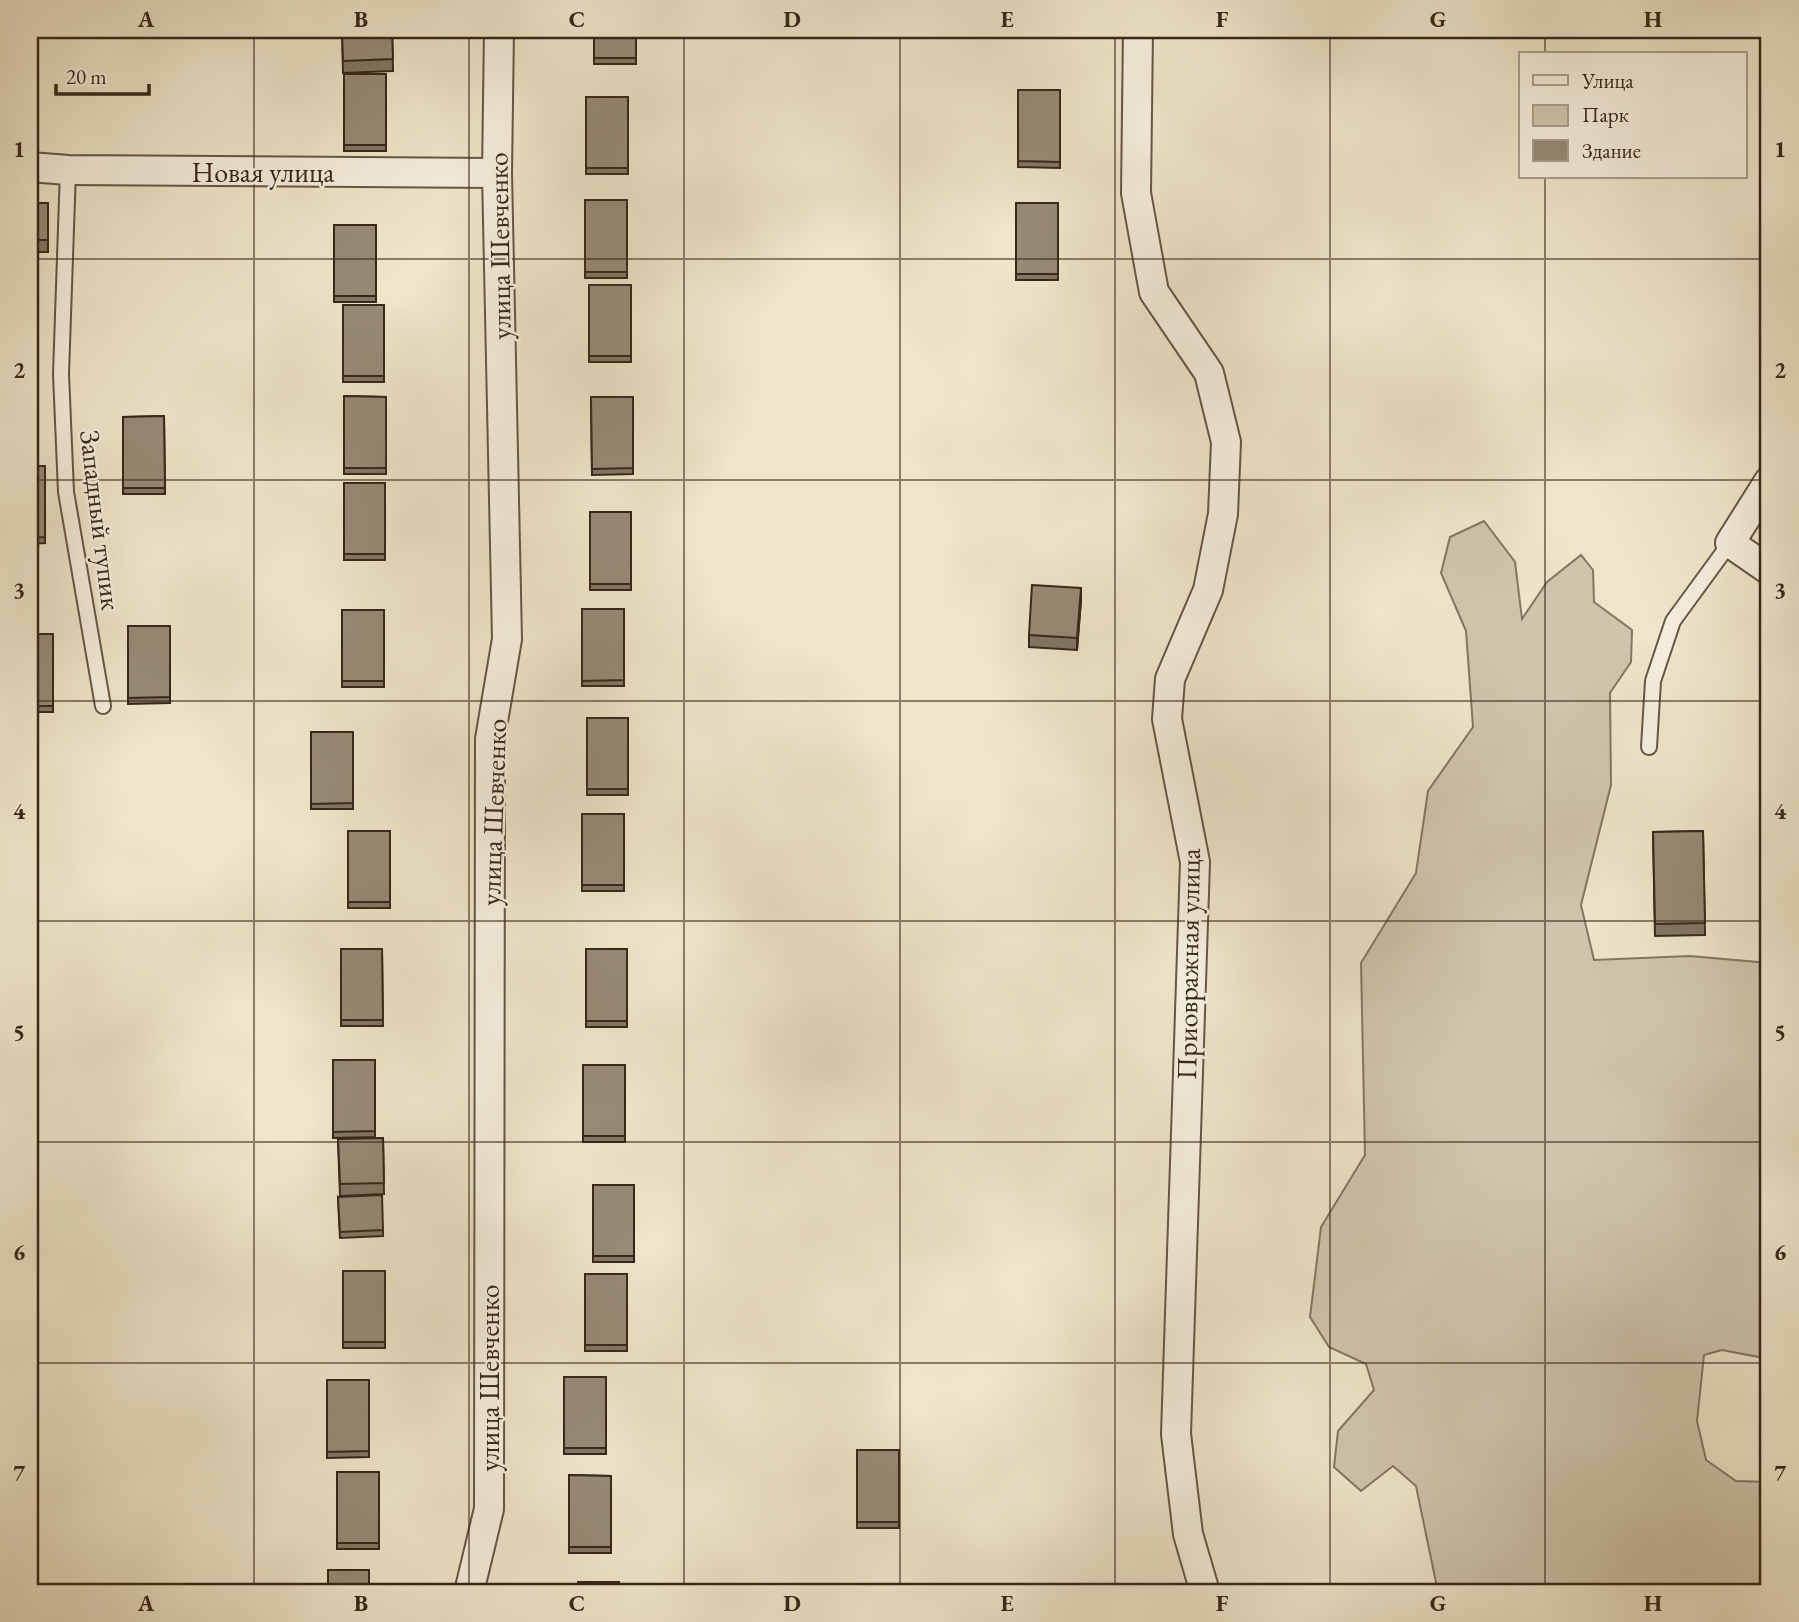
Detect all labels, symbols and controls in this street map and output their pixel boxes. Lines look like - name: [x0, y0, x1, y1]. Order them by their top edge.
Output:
- text: A: [137, 4, 155, 34]
- text: B: [354, 4, 368, 34]
- text: C: [569, 4, 585, 34]
- text: D: [783, 4, 801, 34]
- text: E: [1000, 4, 1014, 34]
- text: F: [1216, 4, 1229, 34]
- text: G: [1430, 4, 1446, 34]
- text: H: [1644, 4, 1662, 34]
- scale bar: [56, 52, 149, 96]
- legend: [1519, 52, 1746, 178]
- text: 20 m: [66, 63, 107, 90]
- text: Улица: [1581, 67, 1634, 94]
- text: Парк: [1582, 101, 1629, 128]
- text: 1: [13, 134, 25, 164]
- text: 1: [1774, 134, 1786, 164]
- text: Здание: [1582, 137, 1641, 164]
- street label: улица Шевченко: [479, 152, 519, 340]
- street label: Новая улица: [191, 154, 335, 190]
- text: 2: [13, 355, 25, 385]
- text: 2: [1774, 355, 1786, 385]
- street label: Западный тупик: [72, 428, 130, 612]
- text: 3: [13, 575, 25, 605]
- text: 3: [1774, 575, 1786, 605]
- street label: улица Шевченко: [472, 718, 514, 906]
- text: 4: [13, 796, 26, 826]
- text: 4: [1774, 796, 1787, 826]
- street label: Приовражная улица: [1168, 847, 1208, 1080]
- text: 5: [13, 1017, 25, 1047]
- text: 5: [1774, 1017, 1786, 1047]
- text: 6: [13, 1237, 25, 1267]
- text: 6: [1774, 1237, 1786, 1267]
- street label: улица Шевченко: [471, 1284, 507, 1472]
- text: 7: [13, 1458, 26, 1488]
- text: 7: [1774, 1458, 1787, 1488]
- text: A: [137, 1588, 155, 1618]
- text: B: [354, 1588, 368, 1618]
- text: C: [569, 1588, 585, 1618]
- text: D: [783, 1588, 801, 1618]
- text: E: [1000, 1588, 1014, 1618]
- text: F: [1216, 1588, 1229, 1618]
- text: G: [1430, 1588, 1446, 1618]
- text: H: [1644, 1588, 1662, 1618]

